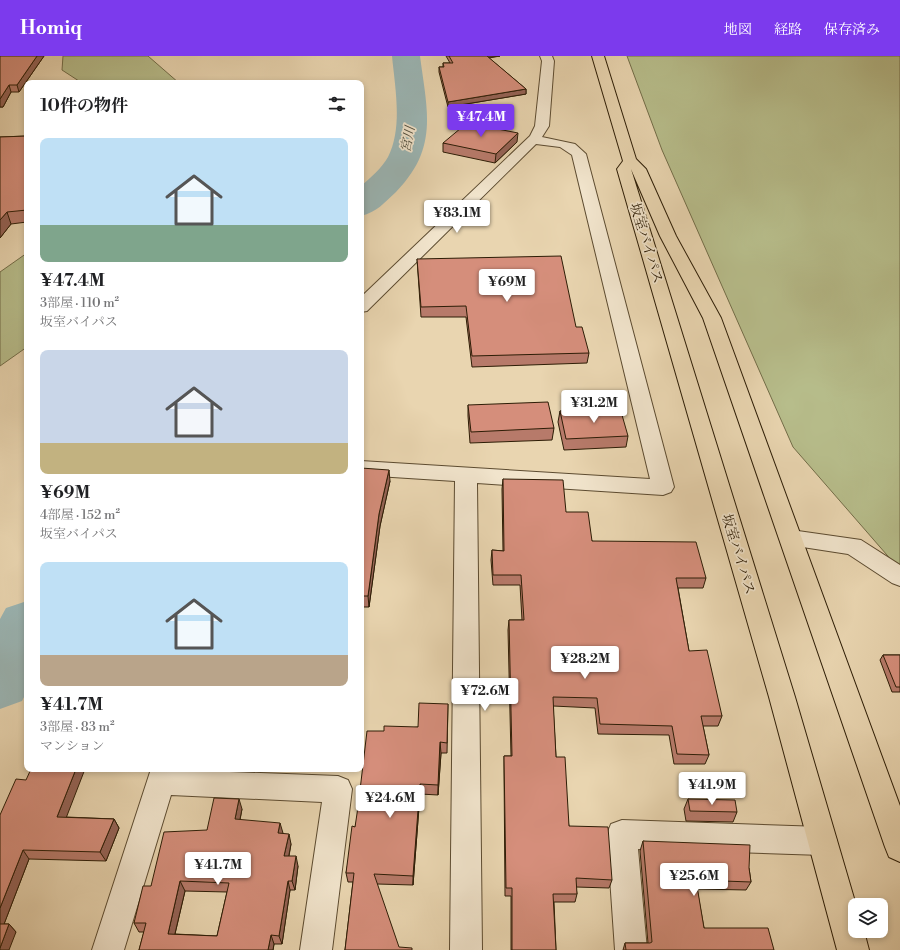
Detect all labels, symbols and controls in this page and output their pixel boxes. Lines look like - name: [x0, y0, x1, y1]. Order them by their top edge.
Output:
- text: Homiq: [20, 16, 82, 40]
- text: 地図: [724, 21, 752, 39]
- text: 経路: [774, 21, 802, 39]
- text: 保存済み: [824, 21, 880, 39]
- icon: filters: [326, 93, 348, 115]
- text: 10件の物件: [40, 95, 128, 117]
- pin: ¥47.4M: [448, 104, 514, 138]
- text: ¥47.4M: [456, 109, 506, 125]
- water label: 宮川: [398, 123, 419, 153]
- icon: home: [158, 164, 230, 236]
- pin: ¥83.1M: [424, 200, 490, 234]
- street label: 坂室バイパス: [625, 201, 667, 286]
- text: ¥83.1M: [433, 205, 481, 221]
- pin: ¥69M: [483, 269, 531, 303]
- text: ¥47.4M: [40, 270, 105, 292]
- text: ¥69M: [488, 274, 526, 290]
- text: 3部屋 · 110 m²: [40, 295, 119, 311]
- text: 坂室バイパス: [40, 314, 118, 330]
- icon: home: [158, 376, 230, 448]
- pin: ¥31.2M: [561, 390, 627, 424]
- text: ¥31.2M: [570, 395, 618, 411]
- text: ¥69M: [40, 482, 90, 504]
- text: 4部屋 · 152 m²: [40, 507, 120, 523]
- street label: 坂室バイパス: [717, 512, 759, 597]
- text: 坂室バイパス: [40, 526, 118, 542]
- icon: home: [158, 588, 230, 660]
- pin: ¥28.2M: [552, 646, 618, 680]
- text: ¥28.2M: [560, 651, 610, 667]
- pin: ¥72.6M: [452, 678, 518, 712]
- text: ¥72.6M: [460, 683, 510, 699]
- text: ¥41.7M: [40, 694, 103, 716]
- text: 3部屋 · 83 m²: [40, 719, 114, 735]
- text: マンション: [40, 738, 104, 754]
- pin: ¥41.9M: [679, 772, 745, 806]
- text: ¥41.9M: [688, 777, 736, 793]
- pin: ¥24.6M: [357, 785, 423, 819]
- text: ¥24.6M: [365, 790, 415, 806]
- pin: ¥41.7M: [185, 852, 251, 886]
- text: ¥41.7M: [194, 857, 242, 873]
- pin: ¥25.6M: [661, 863, 727, 897]
- text: ¥25.6M: [669, 868, 719, 884]
- map controls: [848, 898, 888, 938]
- button: layers: [848, 898, 888, 938]

